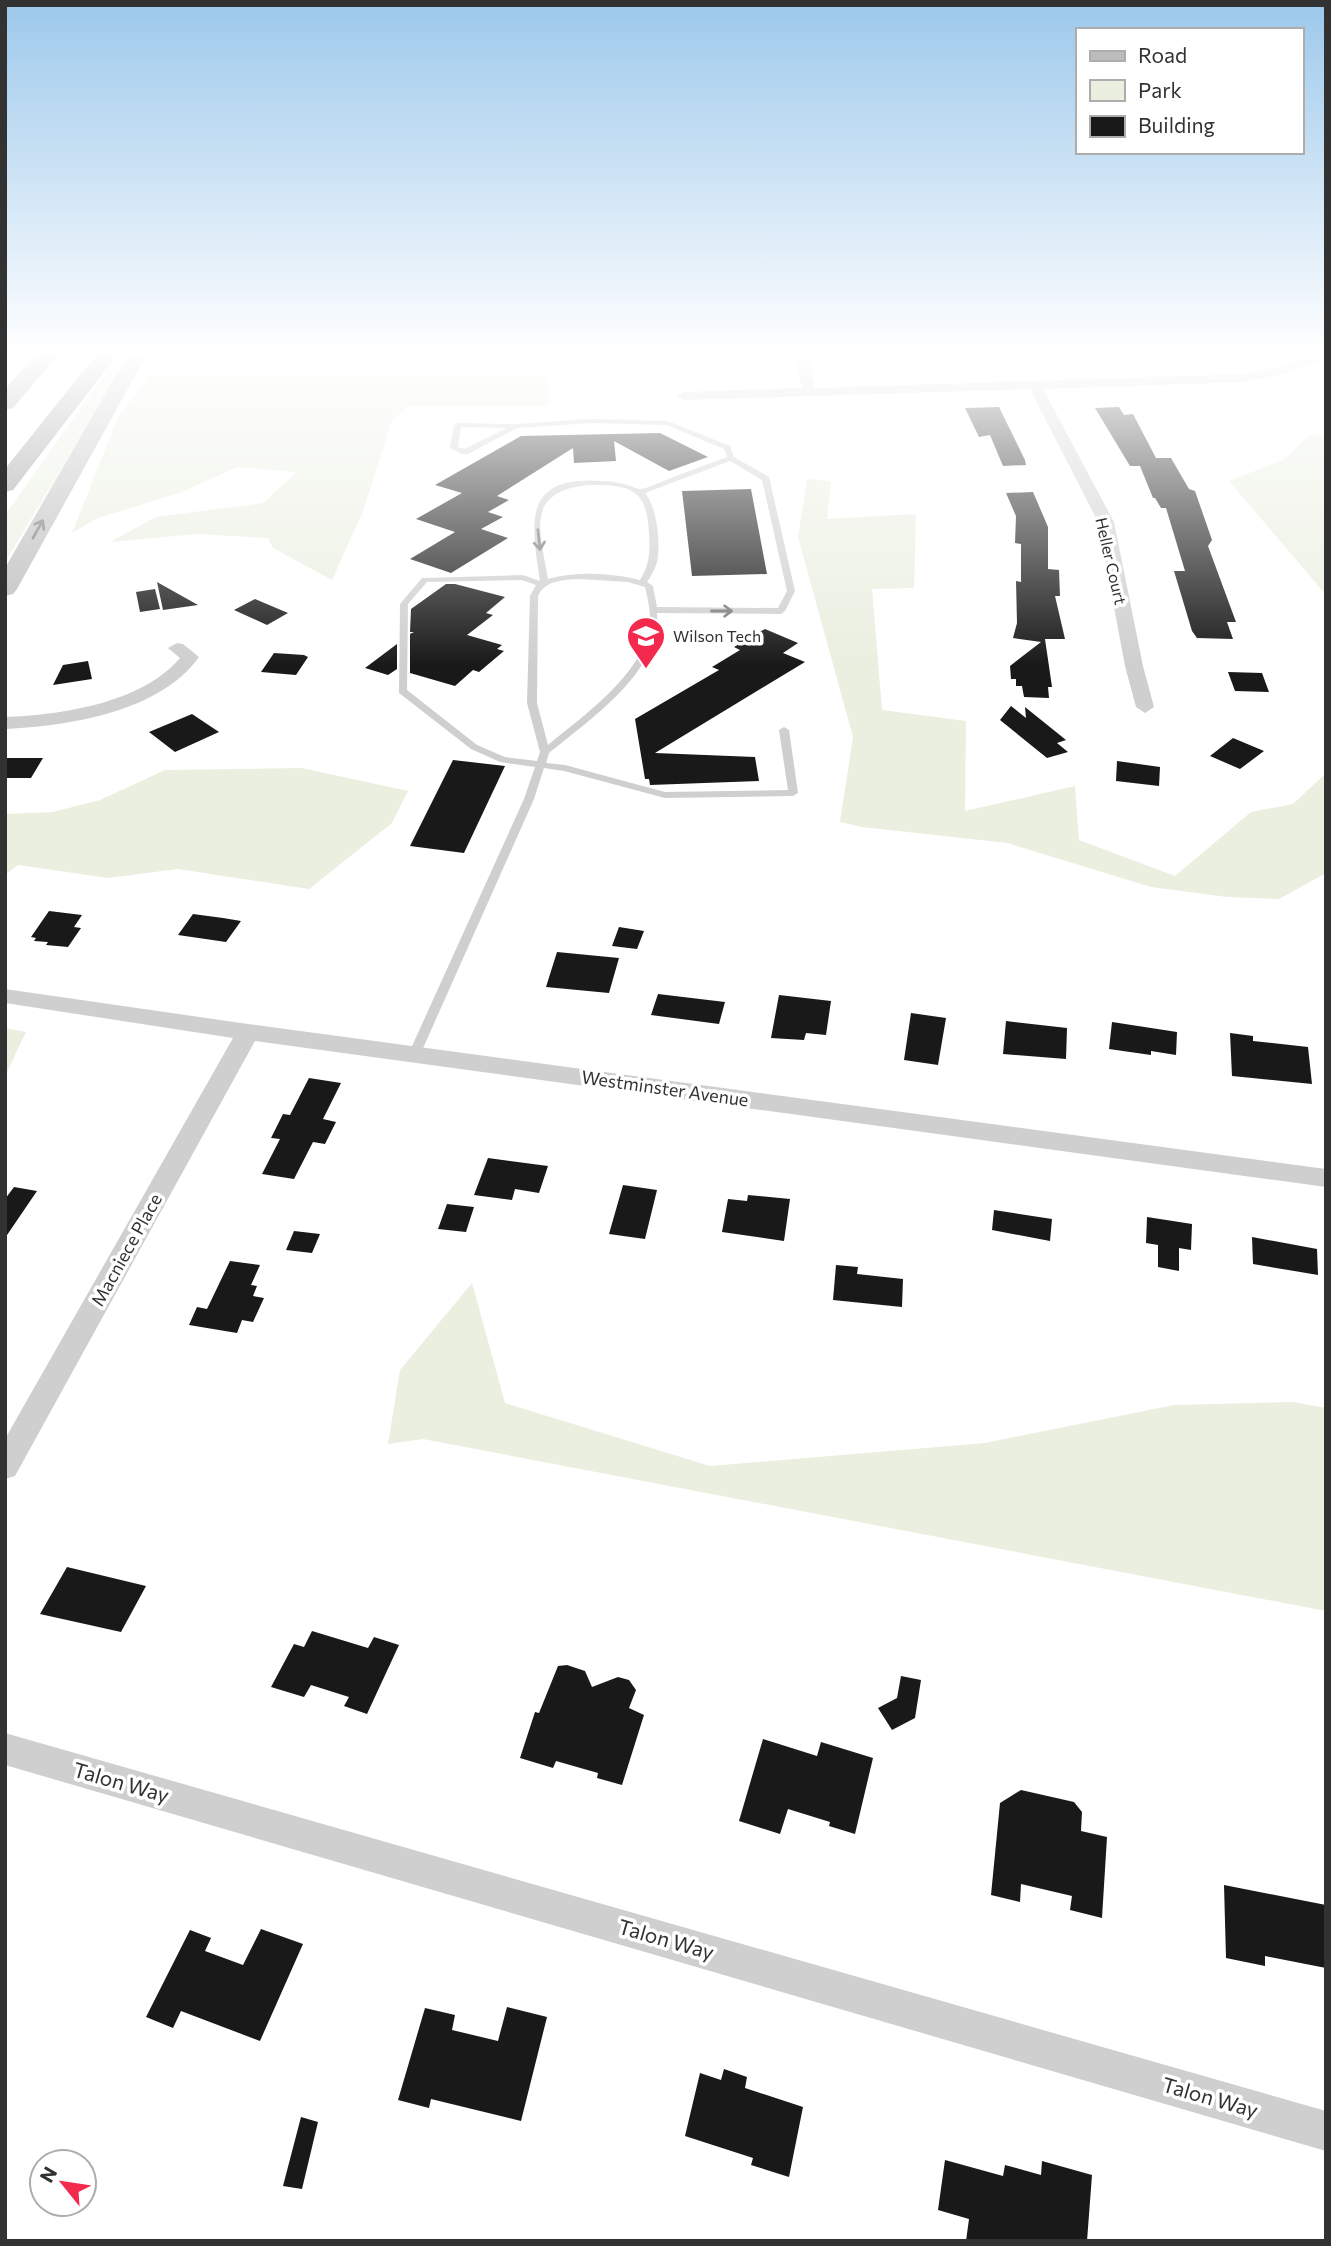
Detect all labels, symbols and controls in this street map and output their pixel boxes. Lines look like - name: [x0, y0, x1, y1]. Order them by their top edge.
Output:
- legend: [1076, 28, 1303, 154]
- text: Road: [1138, 42, 1187, 67]
- text: Park: [1138, 77, 1182, 102]
- text: Building: [1138, 112, 1215, 137]
- street label: Heller Court: [1092, 515, 1131, 607]
- one-way arrow: [32, 519, 45, 540]
- one-way arrow: [533, 528, 546, 551]
- one-way arrow: [710, 604, 733, 618]
- school or university icon: Wilson Tech: [625, 615, 667, 670]
- place label: Wilson Tech: [673, 626, 761, 645]
- street label: Westminster Avenue: [580, 1065, 750, 1111]
- street label: Macniece Place: [86, 1189, 166, 1310]
- street label: Talon Way: [71, 1756, 172, 1807]
- street label: Talon Way: [616, 1913, 717, 1964]
- street label: Talon Way: [1160, 2071, 1261, 2122]
- north arrow: [28, 2148, 98, 2218]
- text: N: [34, 2162, 61, 2186]

